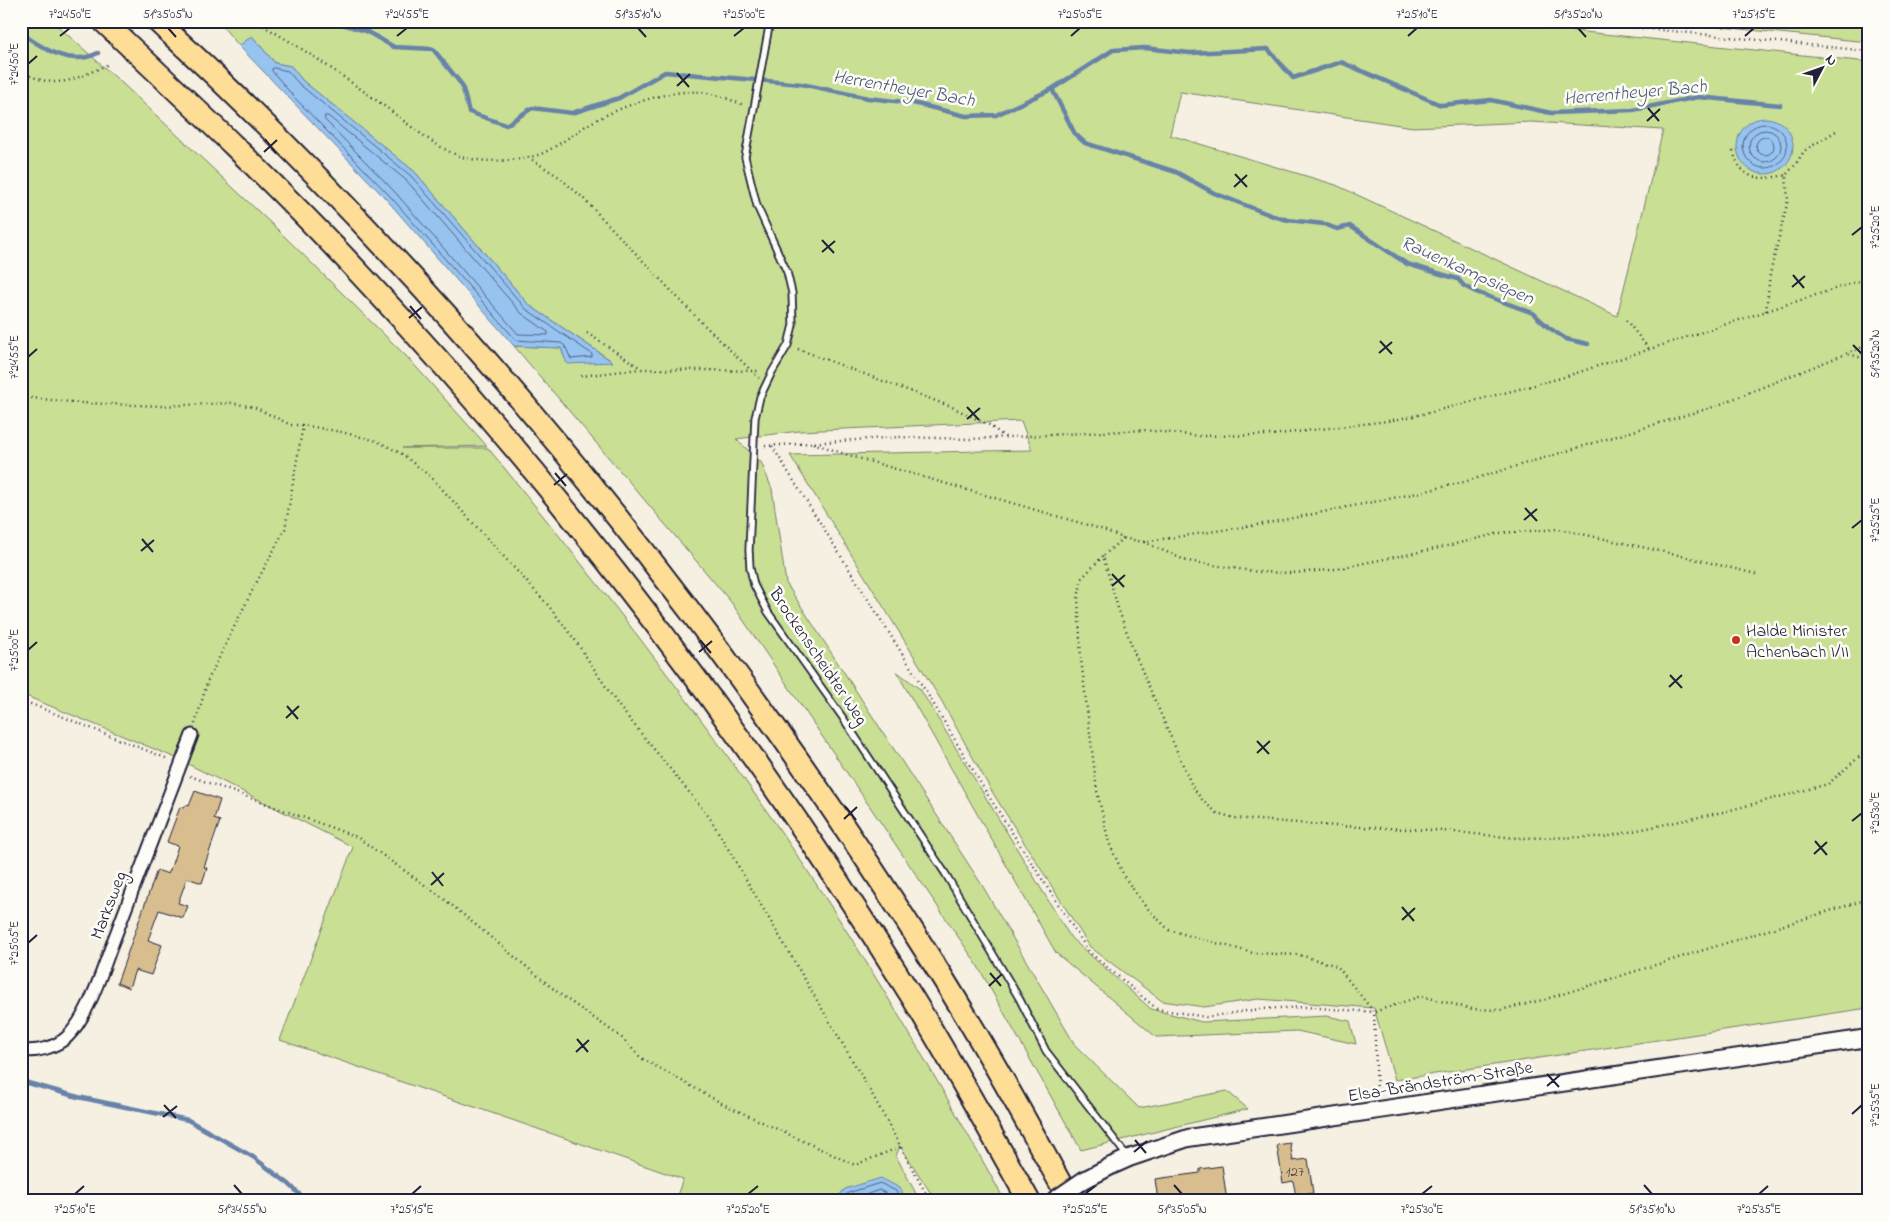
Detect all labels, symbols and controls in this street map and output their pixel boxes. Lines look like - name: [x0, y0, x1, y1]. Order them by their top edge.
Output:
- text: 7°24'50"E: [49, 6, 91, 24]
- text: 51°35'05"N: [143, 6, 193, 24]
- text: 7°24'55"E: [385, 6, 429, 24]
- text: 51°35'10"N: [615, 6, 661, 24]
- text: 7°25'00"E: [723, 6, 765, 24]
- text: 7°25'05"E: [1058, 6, 1102, 24]
- text: 7°25'10"E: [1396, 6, 1438, 24]
- text: 51°35'20"N: [1553, 6, 1603, 24]
- text: 7°25'15"E: [1732, 6, 1776, 24]
- north arrow: [1796, 42, 1846, 92]
- text: 7°24'50"E: [6, 43, 24, 85]
- text: N: [1820, 50, 1842, 71]
- water label: Herrentheyer Bach: [831, 64, 977, 115]
- water label: Herrentheyer Bach: [1563, 74, 1709, 113]
- text: 7°25'20"E: [1867, 205, 1885, 249]
- water label: Rauenkampsiepen: [1396, 230, 1538, 313]
- text: 51°35'20"N: [1867, 329, 1885, 379]
- text: 7°24'55"E: [6, 335, 24, 379]
- text: 7°25'25"E: [1867, 497, 1885, 543]
- street label: Brockenscheidter Weg: [760, 582, 873, 732]
- place label: Halde Minister Achenbach I/II: [1746, 619, 1849, 666]
- text: 7°25'00"E: [6, 629, 24, 671]
- marker: Halde Minister Achenbach I/II: [1730, 634, 1742, 646]
- text: 7°25'30"E: [1867, 792, 1885, 834]
- street label: Marksweg: [85, 868, 136, 944]
- text: 7°25'05"E: [6, 921, 24, 965]
- street label: Elsa-Brändström-Straße: [1346, 1055, 1535, 1110]
- text: 7°25'35"E: [1867, 1083, 1885, 1127]
- house number: 127: [1286, 1161, 1304, 1183]
- text: 7°25'10"E: [54, 1201, 96, 1219]
- text: 51°34'55"N: [217, 1201, 267, 1219]
- text: 7°25'15"E: [390, 1201, 434, 1219]
- text: 7°25'20"E: [726, 1201, 770, 1219]
- text: 7°25'25"E: [1062, 1201, 1108, 1219]
- text: 51°35'05"N: [1157, 1201, 1207, 1219]
- text: 7°25'30"E: [1401, 1201, 1443, 1219]
- text: 51°35'10"N: [1629, 1201, 1675, 1219]
- text: 7°25'35"E: [1737, 1201, 1781, 1219]

